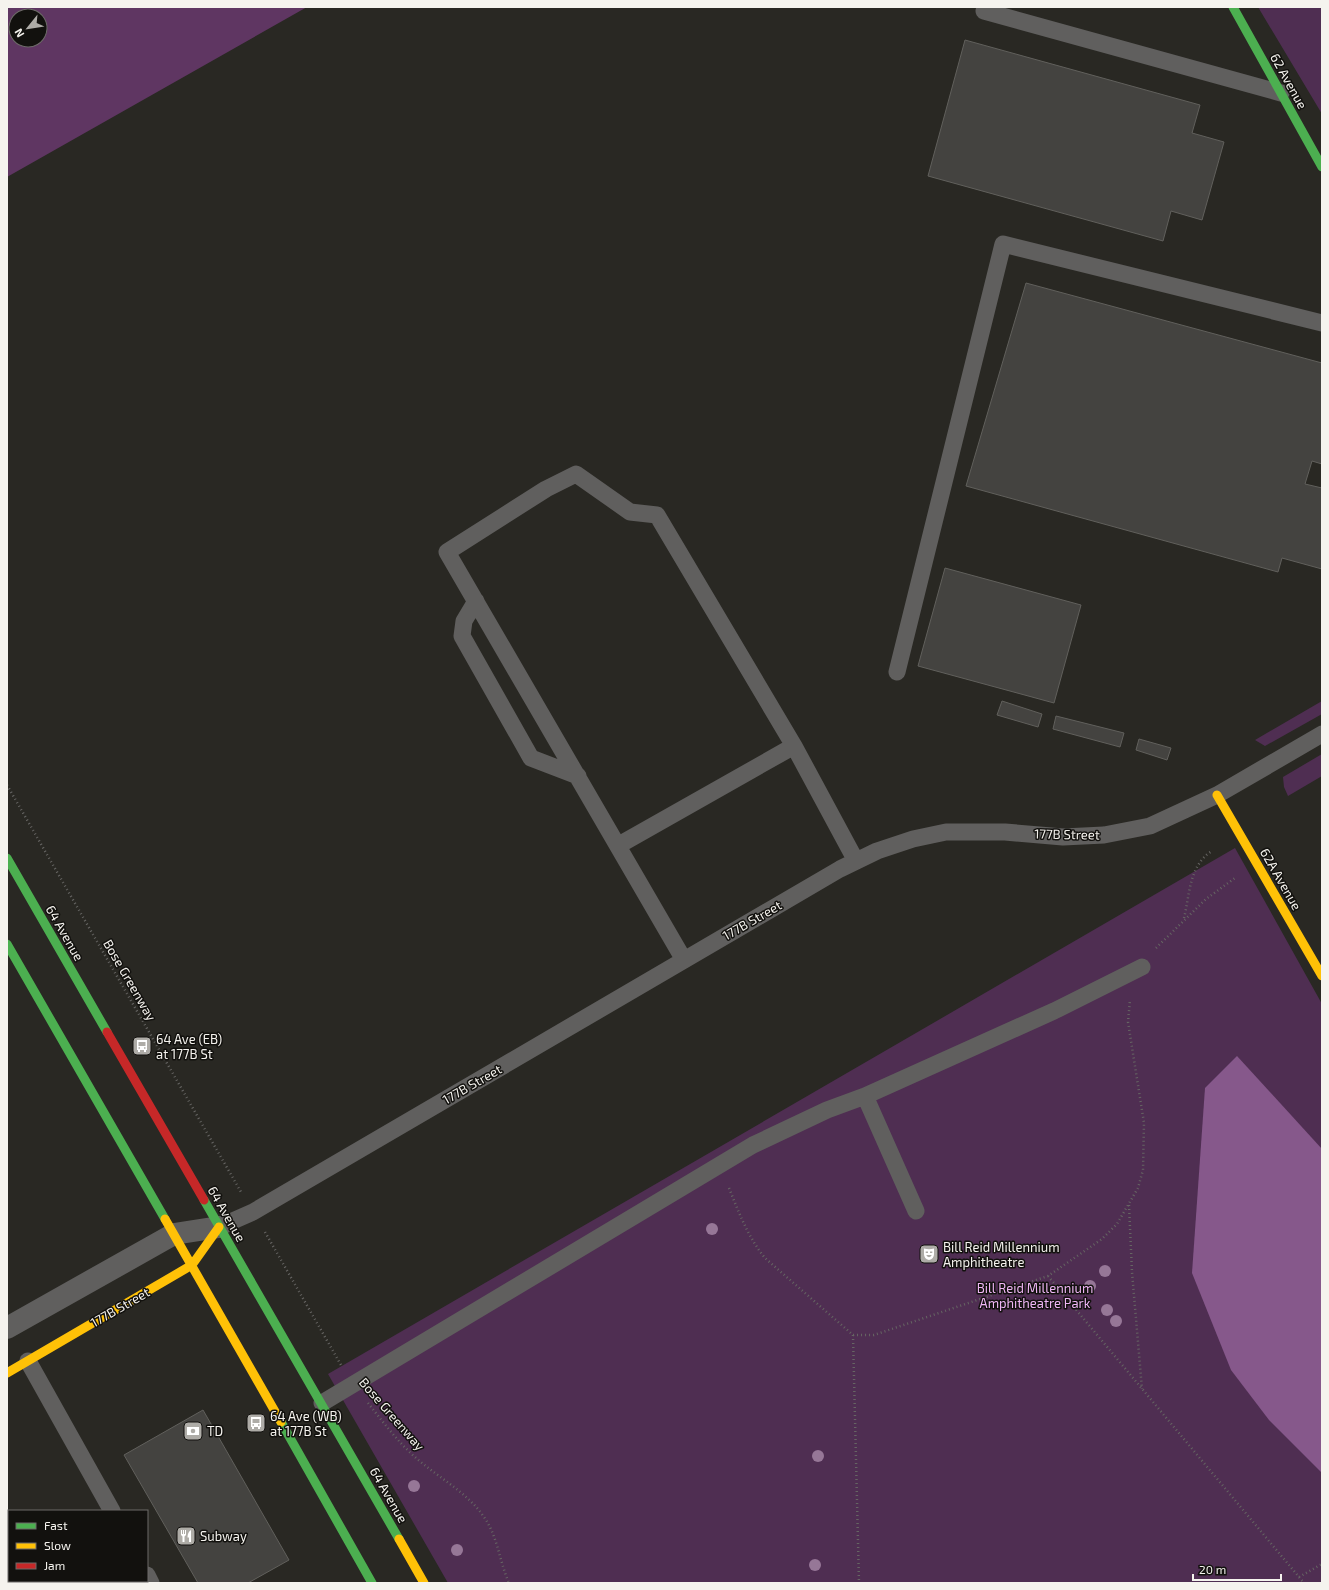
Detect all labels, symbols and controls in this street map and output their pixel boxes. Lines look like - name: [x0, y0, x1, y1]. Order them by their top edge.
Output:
- north arrow: [8, 8, 48, 48]
- text: N: [11, 27, 27, 40]
- street label: 62 Avenue: [1267, 50, 1311, 112]
- street label: 177B Street: [1034, 825, 1100, 843]
- street label: 62A Avenue: [1257, 845, 1305, 913]
- street label: 177B Street: [720, 897, 784, 943]
- street label: 64 Avenue: [43, 902, 87, 964]
- street label: Bose Greenway: [100, 936, 160, 1024]
- place label: 64 Ave (EB) at 177B St: [156, 1031, 222, 1062]
- bus stop icon: 64 Ave (EB) at 177B St: [131, 1035, 153, 1057]
- street label: 177B Street: [440, 1061, 504, 1107]
- street label: 64 Avenue: [205, 1183, 249, 1245]
- place label: Bill Reid Millennium Amphitheatre: [943, 1239, 1060, 1270]
- theatre icon: Bill Reid Millennium Amphitheatre: [918, 1243, 940, 1265]
- park label: Bill Reid Millennium Amphitheatre Park: [977, 1280, 1093, 1311]
- street label: 177B Street: [88, 1284, 152, 1330]
- street label: Bose Greenway: [356, 1374, 428, 1454]
- place label: 64 Ave (WB) at 177B St: [270, 1408, 342, 1439]
- bus stop icon: 64 Ave (WB) at 177B St: [245, 1412, 267, 1434]
- bank icon: TD: [182, 1420, 204, 1442]
- place label: TD: [207, 1423, 223, 1439]
- street label: 64 Avenue: [367, 1464, 411, 1526]
- legend: [8, 1510, 148, 1582]
- text: Fast: [44, 1518, 68, 1532]
- restaurant icon: Subway: [175, 1525, 197, 1547]
- place label: Subway: [200, 1528, 247, 1544]
- text: Slow: [44, 1538, 71, 1552]
- scale bar: [1193, 1556, 1281, 1582]
- text: Jam: [44, 1558, 65, 1572]
- text: 20 m: [1199, 1562, 1226, 1576]

